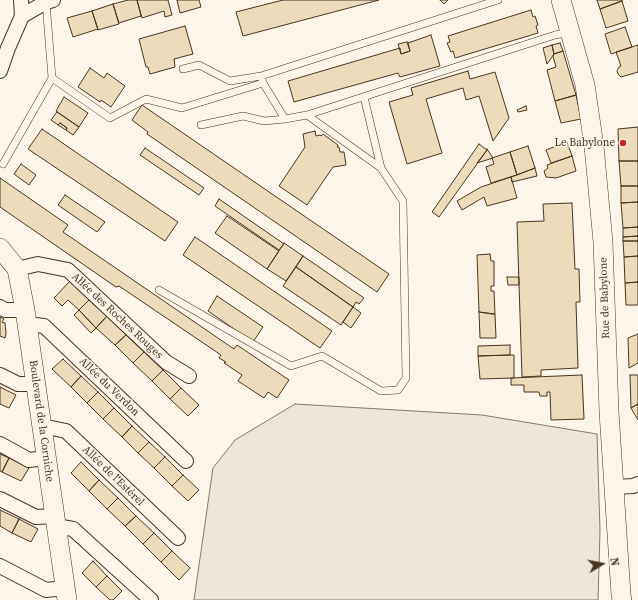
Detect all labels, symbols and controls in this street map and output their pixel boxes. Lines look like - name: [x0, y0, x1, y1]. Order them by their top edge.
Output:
- place label: Le Babylone: [555, 136, 615, 150]
- marker: Le Babylone: [618, 138, 628, 148]
- street label: Rue de Babylone: [597, 257, 613, 339]
- street label: Allée des Roches Rouges: [69, 270, 165, 362]
- street label: Allée du Verdon: [76, 355, 142, 419]
- street label: Boulevard de la Corniche: [26, 359, 56, 483]
- street label: Allée de l'Estérel: [79, 443, 147, 509]
- north arrow: [582, 544, 622, 584]
- text: N: [606, 557, 622, 567]

